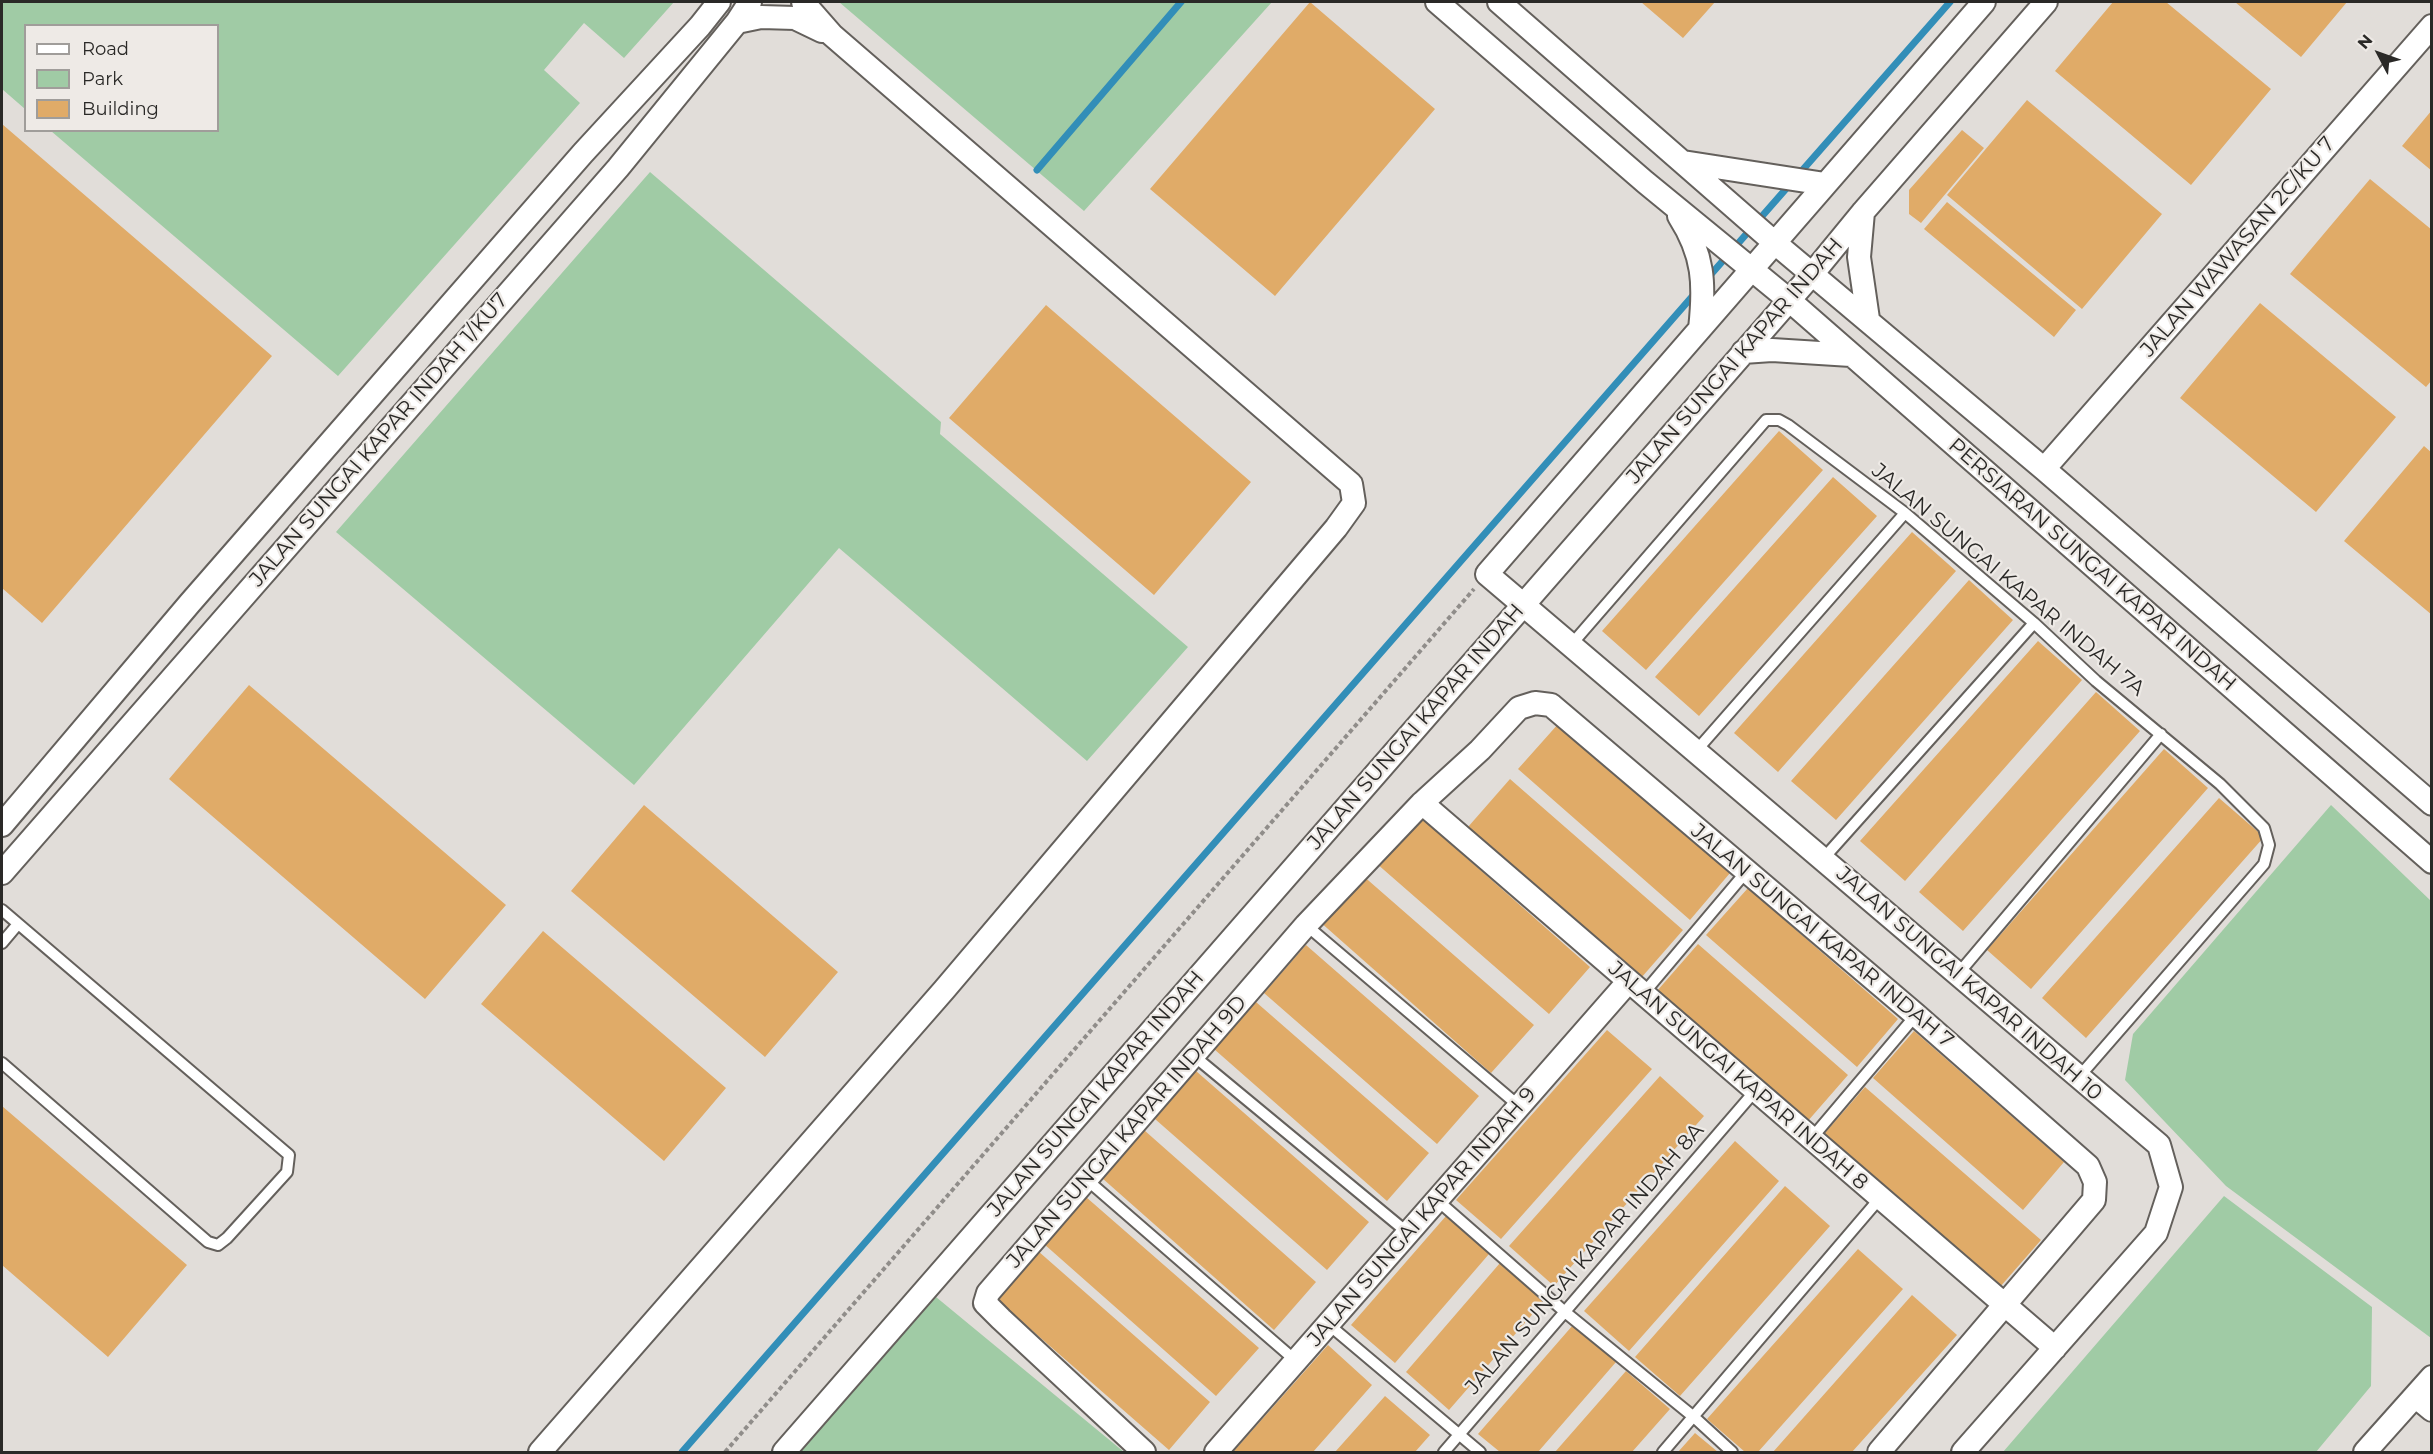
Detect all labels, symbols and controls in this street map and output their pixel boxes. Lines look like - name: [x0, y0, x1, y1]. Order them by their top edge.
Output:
- legend: [24, 24, 219, 132]
- north arrow: [2349, 24, 2409, 84]
- text: N: [2354, 31, 2376, 53]
- text: Road: [82, 38, 129, 60]
- text: Park: [82, 68, 123, 90]
- text: Building: [82, 98, 159, 120]
- street label: JALAN WAWASAN 2C/KU 7: [2136, 132, 2340, 362]
- street label: JALAN SUNGAI KAPAR INDAH: [1622, 233, 1848, 489]
- street label: JALAN SUNGAI KAPAR INDAH 1/KU7: [245, 288, 513, 592]
- street label: PERSIARAN SUNGAI KAPAR INDAH: [1943, 433, 2241, 697]
- street label: JALAN SUNGAI KAPAR INDAH 7A: [1866, 458, 2150, 702]
- street label: JALAN SUNGAI KAPAR INDAH: [1303, 599, 1529, 855]
- street label: JALAN SUNGAI KAPAR INDAH 7: [1686, 819, 1958, 1053]
- street label: JALAN SUNGAI KAPAR INDAH 10: [1831, 862, 2107, 1106]
- street label: JALAN SUNGAI KAPAR INDAH 8: [1603, 956, 1873, 1196]
- street label: JALAN SUNGAI KAPAR INDAH: [983, 966, 1209, 1222]
- street label: JALAN SUNGAI KAPAR INDAH 9D: [1002, 991, 1252, 1273]
- street label: JALAN SUNGAI KAPAR INDAH 9: [1303, 1082, 1541, 1352]
- street label: JALAN SUNGAI KAPAR INDAH 8A: [1460, 1118, 1710, 1400]

